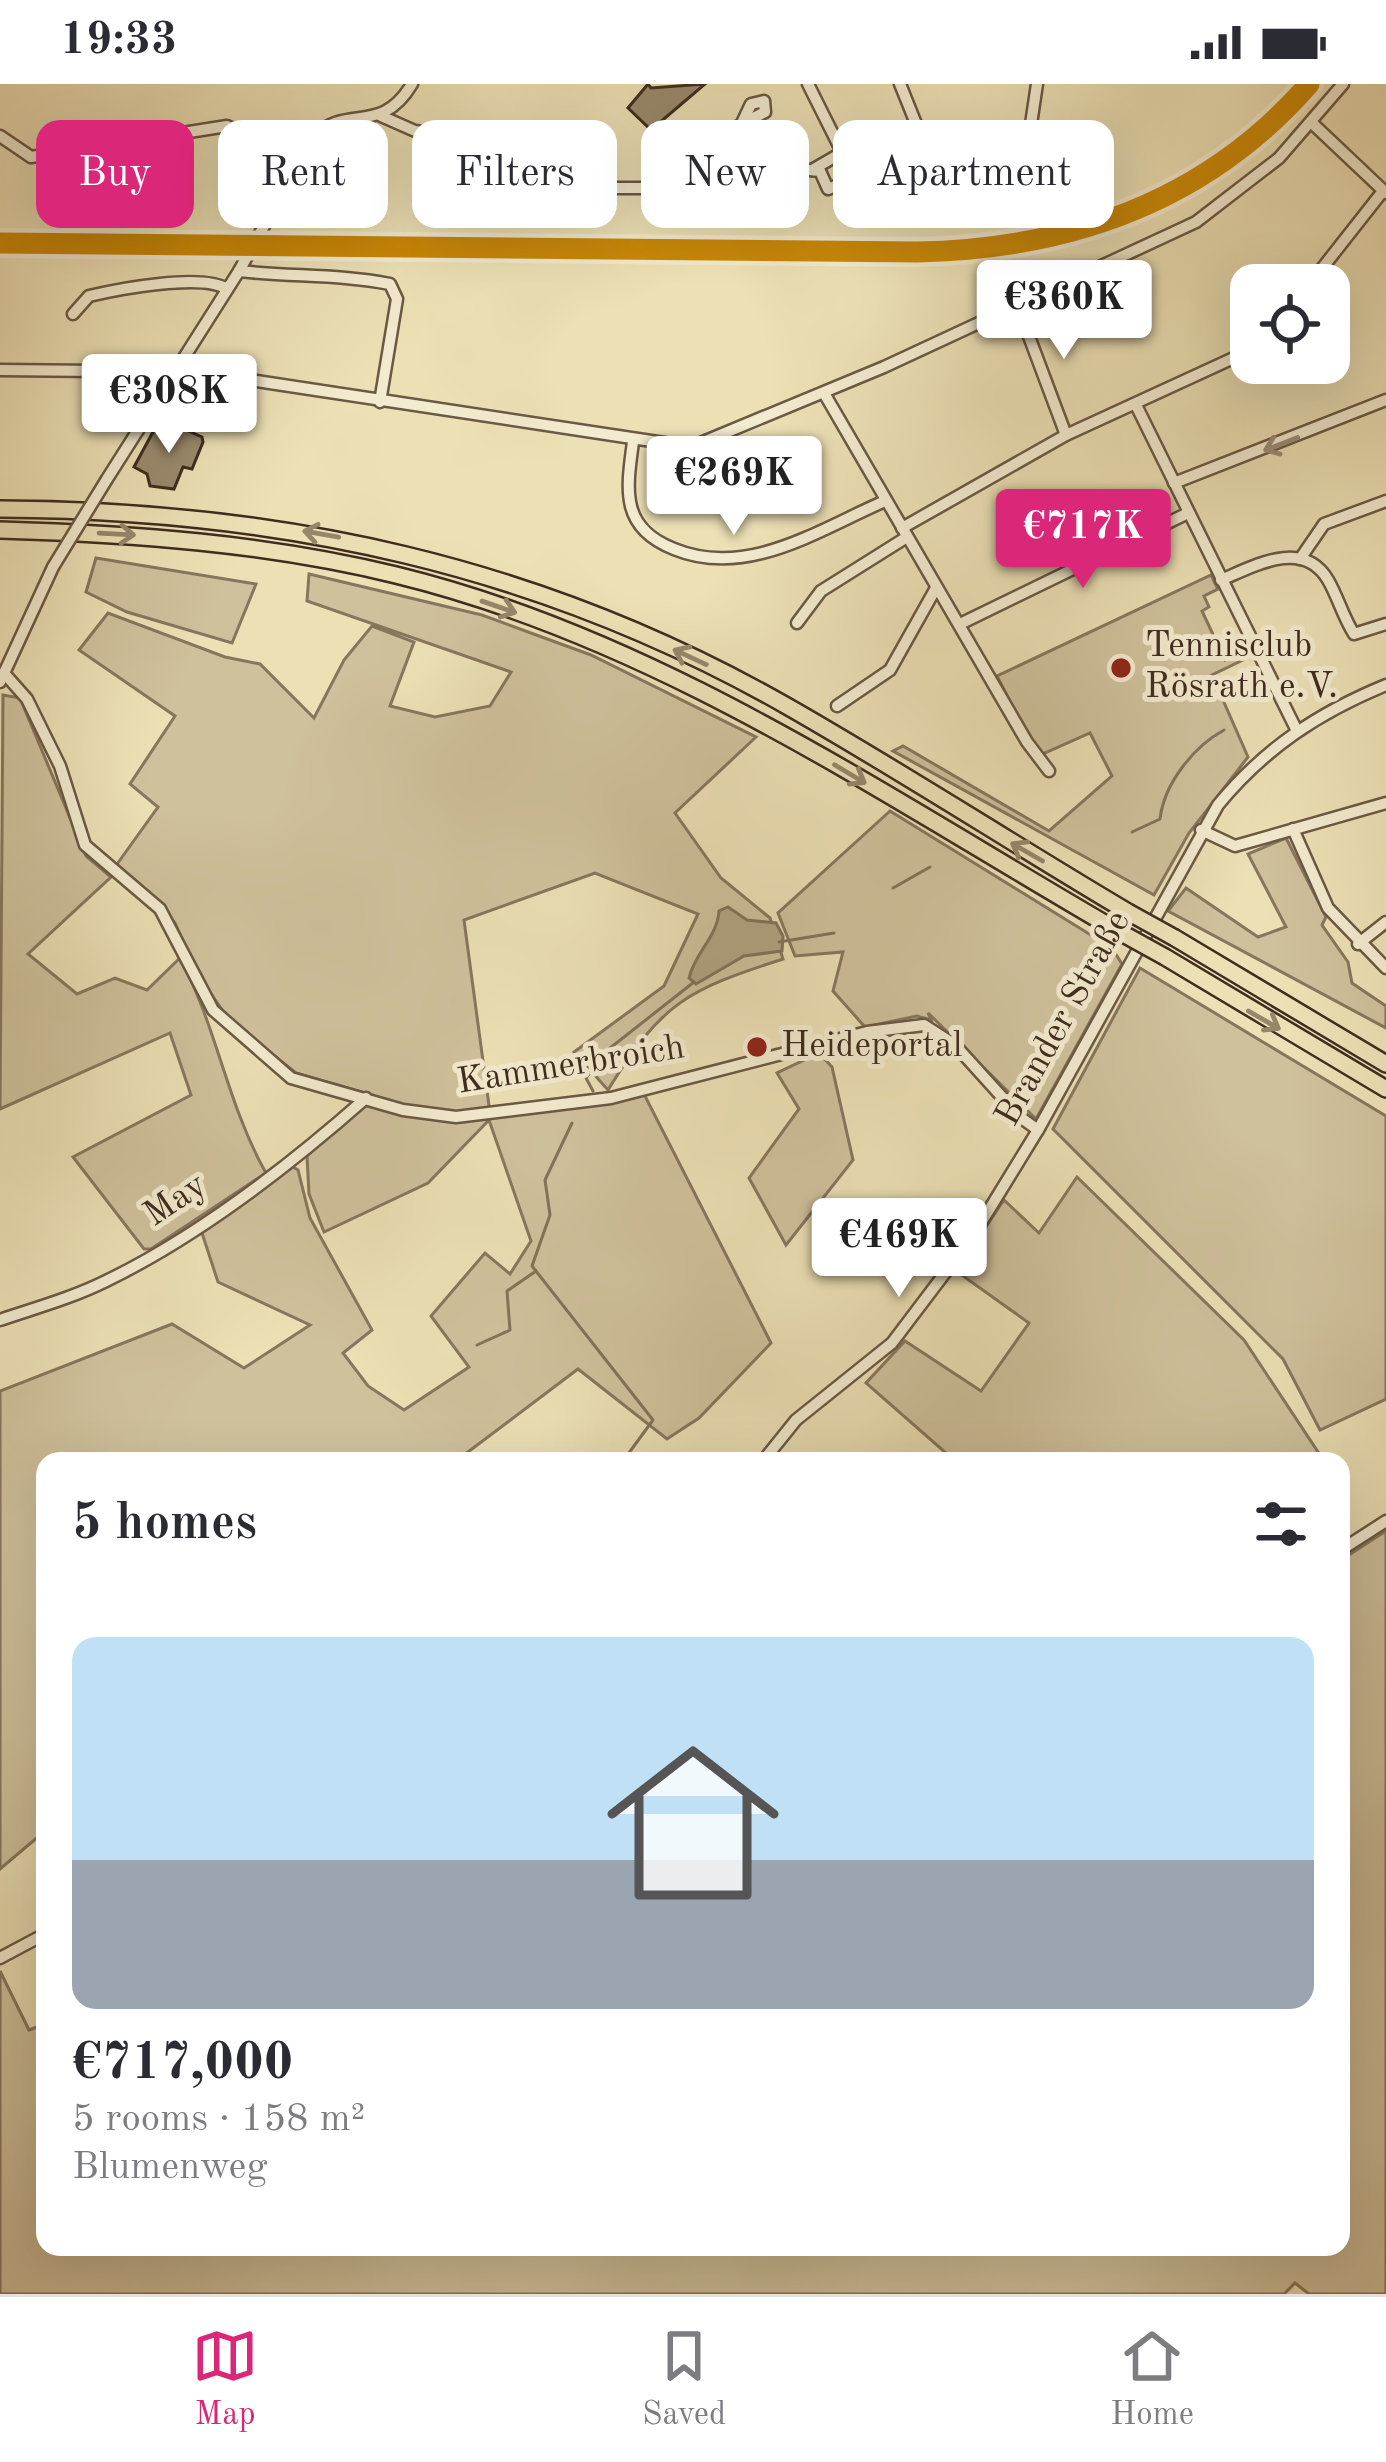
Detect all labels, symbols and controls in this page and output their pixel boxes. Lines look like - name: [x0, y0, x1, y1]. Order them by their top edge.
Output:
- text: 19:33: [60, 19, 177, 64]
- chip: Buy: [36, 120, 194, 228]
- chip: Rent: [218, 120, 388, 228]
- chip: Filters: [412, 120, 617, 228]
- chip: New: [641, 120, 809, 228]
- chip: Apartment: [833, 120, 1114, 228]
- pin: €360K: [980, 260, 1148, 362]
- map controls: [1230, 264, 1350, 384]
- button: locate: [1230, 264, 1350, 384]
- text: €360K: [1004, 279, 1124, 318]
- pin: €308K: [85, 354, 253, 456]
- text: €308K: [109, 373, 229, 412]
- one-way arrow: [1264, 435, 1301, 457]
- pin: €269K: [650, 436, 818, 538]
- text: €269K: [674, 455, 794, 494]
- pin: €717K: [999, 489, 1167, 591]
- text: €717K: [1023, 508, 1143, 547]
- one-way arrow: [302, 522, 341, 545]
- one-way arrow: [97, 523, 136, 546]
- one-way arrow: [479, 598, 516, 619]
- place label: Tennisclub Rösrath e.V.: [1145, 629, 1338, 706]
- one-way arrow: [673, 645, 709, 667]
- marker: Tennisclub Rösrath e.V.: [1108, 655, 1134, 681]
- one-way arrow: [832, 762, 866, 786]
- one-way arrow: [1010, 840, 1045, 864]
- street label: Brander Straße: [990, 905, 1138, 1133]
- one-way arrow: [1246, 1008, 1281, 1032]
- place label: Heideportal: [781, 1029, 962, 1065]
- street label: Kammerbroich: [455, 1030, 687, 1102]
- marker: Heideportal: [744, 1034, 770, 1060]
- street label: May: [138, 1167, 214, 1235]
- pin: €469K: [815, 1198, 983, 1300]
- text: €469K: [839, 1217, 959, 1256]
- icon: filters: [1248, 1491, 1314, 1557]
- text: 5 homes: [72, 1499, 257, 1550]
- icon: home: [585, 1715, 801, 1931]
- text: €717,000: [72, 2039, 293, 2090]
- text: 5 rooms · 158 m²: [72, 2100, 365, 2139]
- text: Blumenweg: [72, 2148, 268, 2187]
- tab: Map: [192, 2323, 258, 2436]
- tab: Saved: [642, 2323, 726, 2436]
- tab: Home: [1110, 2323, 1194, 2436]

